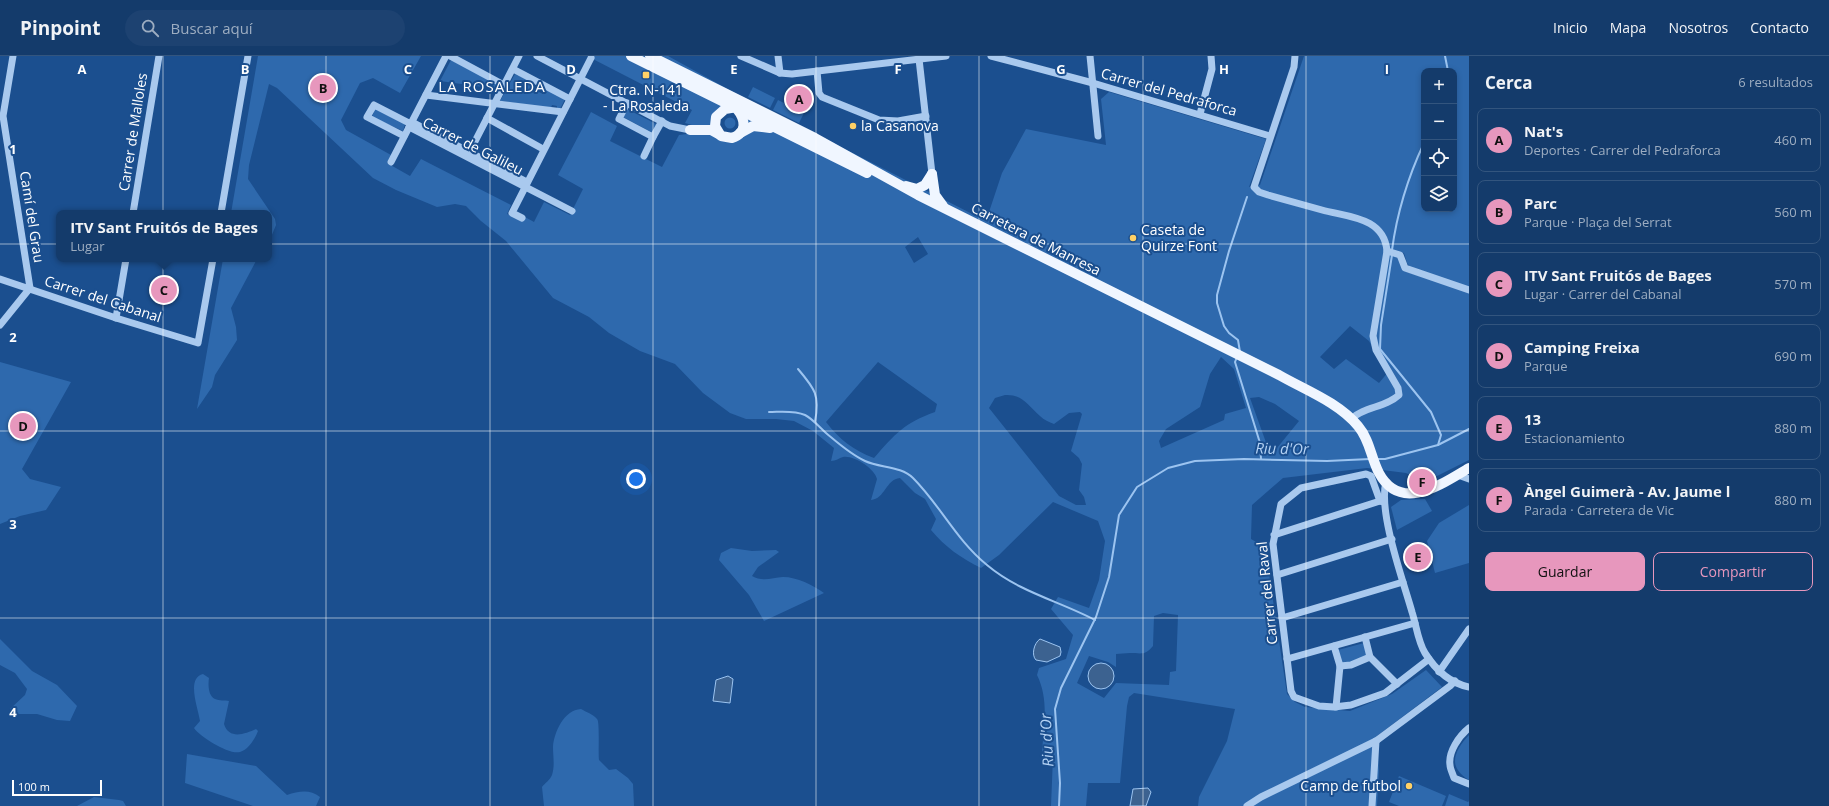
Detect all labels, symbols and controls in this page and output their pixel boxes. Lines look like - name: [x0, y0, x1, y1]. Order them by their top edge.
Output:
- search box: [125, 10, 405, 46]
- text: Pinpoint: [20, 15, 101, 41]
- icon: search: [139, 17, 161, 39]
- text: Buscar aquí: [171, 18, 253, 38]
- text: Inicio: [1553, 18, 1588, 37]
- text: Mapa: [1610, 18, 1646, 37]
- text: Nosotros: [1668, 18, 1728, 37]
- text: Contacto: [1750, 18, 1809, 37]
- text: A: [78, 60, 87, 78]
- text: B: [241, 60, 250, 78]
- text: C: [404, 60, 412, 78]
- text: D: [566, 60, 576, 78]
- text: E: [730, 60, 738, 78]
- text: F: [894, 60, 902, 78]
- text: G: [1056, 60, 1066, 78]
- text: H: [1219, 60, 1229, 78]
- text: I: [1385, 60, 1389, 78]
- street label: Carrer del Pedraforca: [1099, 63, 1239, 120]
- map controls: [1421, 68, 1457, 212]
- button: +: [1421, 68, 1457, 104]
- marker: Ctra. N-141 - La Rosaleda: [641, 70, 651, 80]
- street label: Carrer de Malloles: [114, 71, 151, 192]
- text: Cerca: [1485, 71, 1533, 94]
- pin: B: [310, 73, 336, 103]
- text: 6 resultados: [1738, 73, 1813, 91]
- district label: LA ROSALEDA: [438, 76, 546, 96]
- place label: Ctra. N-141 - La Rosaleda: [603, 80, 689, 115]
- pin: A: [786, 84, 812, 114]
- button: −: [1421, 104, 1457, 140]
- street label: Carrer de Galileu: [420, 112, 527, 179]
- place label: la Casanova: [861, 116, 939, 135]
- marker: la Casanova: [848, 121, 858, 131]
- text: Nat's: [1524, 121, 1563, 141]
- text: A: [1495, 131, 1503, 149]
- text: 460 m: [1774, 131, 1812, 149]
- text: 1: [9, 140, 17, 158]
- button: locate: [1421, 140, 1457, 176]
- text: Deportes · Carrer del Pedraforca: [1524, 141, 1721, 159]
- street label: Camí del Grau: [16, 170, 49, 264]
- button: layers: [1421, 176, 1457, 212]
- text: Parc: [1524, 193, 1557, 213]
- street label: Carretera de Manresa: [968, 198, 1104, 279]
- text: B: [1495, 203, 1503, 221]
- text: 560 m: [1774, 203, 1812, 221]
- popup: [56, 210, 272, 262]
- text: Parque · Plaça del Serrat: [1524, 213, 1672, 231]
- text: ITV Sant Fruitós de Bages: [70, 217, 258, 237]
- place label: Caseta de Quirze Font: [1141, 220, 1217, 255]
- marker: Caseta de Quirze Font: [1128, 233, 1138, 243]
- text: Lugar: [70, 237, 105, 255]
- text: ITV Sant Fruitós de Bages: [1524, 265, 1712, 285]
- street label: Carrer del Cabanal: [43, 272, 163, 326]
- pin: C: [151, 275, 177, 305]
- text: C: [1495, 275, 1503, 293]
- text: 570 m: [1774, 275, 1812, 293]
- text: Lugar · Carrer del Cabanal: [1524, 285, 1682, 303]
- text: 2: [9, 328, 17, 346]
- text: Camping Freixa: [1524, 337, 1640, 357]
- text: D: [1494, 347, 1504, 365]
- text: 690 m: [1774, 347, 1812, 365]
- text: Parque: [1524, 357, 1568, 375]
- text: 13: [1524, 409, 1541, 429]
- pin: D: [10, 411, 36, 441]
- text: E: [1495, 419, 1503, 437]
- text: 880 m: [1774, 419, 1812, 437]
- text: Estacionamiento: [1524, 429, 1625, 447]
- water label: Riu d'Or: [1255, 438, 1310, 458]
- pin: F: [1409, 467, 1435, 497]
- your location: [626, 469, 646, 489]
- text: Àngel Guimerà - Av. Jaume l: [1524, 481, 1730, 501]
- text: F: [1495, 491, 1503, 509]
- text: 880 m: [1774, 491, 1812, 509]
- text: Parada · Carretera de Vic: [1524, 501, 1674, 519]
- text: 3: [9, 515, 17, 533]
- street label: Carrer del Raval: [1252, 541, 1281, 646]
- pin: E: [1405, 542, 1431, 572]
- button: Guardar: [1485, 552, 1645, 591]
- button: Compartir: [1653, 552, 1813, 591]
- text: 4: [9, 703, 17, 721]
- water label: Riu d'Or: [1035, 712, 1057, 767]
- place label: Camp de futbol: [1300, 776, 1401, 795]
- scale bar: [12, 778, 102, 797]
- text: 100 m: [18, 779, 50, 794]
- marker: Camp de futbol: [1404, 781, 1414, 791]

